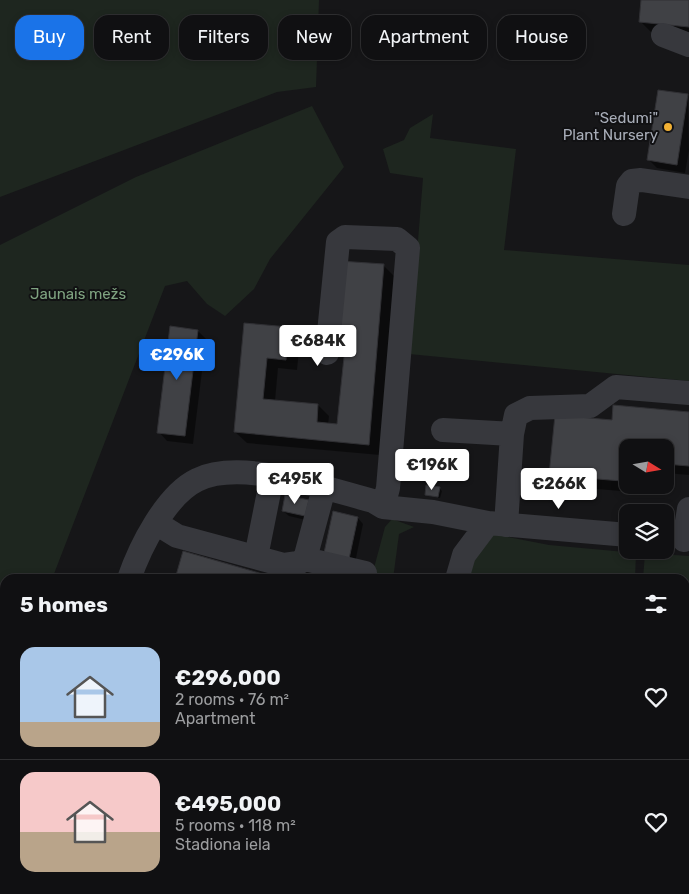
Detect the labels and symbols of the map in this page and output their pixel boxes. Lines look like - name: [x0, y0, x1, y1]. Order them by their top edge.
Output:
- place label: "Sedumi" Plant Nursery: [563, 109, 658, 144]
- marker: "Sedumi" Plant Nursery: [662, 121, 674, 133]
- park label: Jaunais mežs: [30, 285, 126, 303]
- pin: €684K: [283, 324, 353, 367]
- pin: €296K: [142, 338, 212, 381]
- north arrow: [619, 439, 674, 494]
- pin: €196K: [397, 448, 467, 491]
- pin: €495K: [260, 462, 330, 505]
- pin: €266K: [524, 468, 594, 510]

